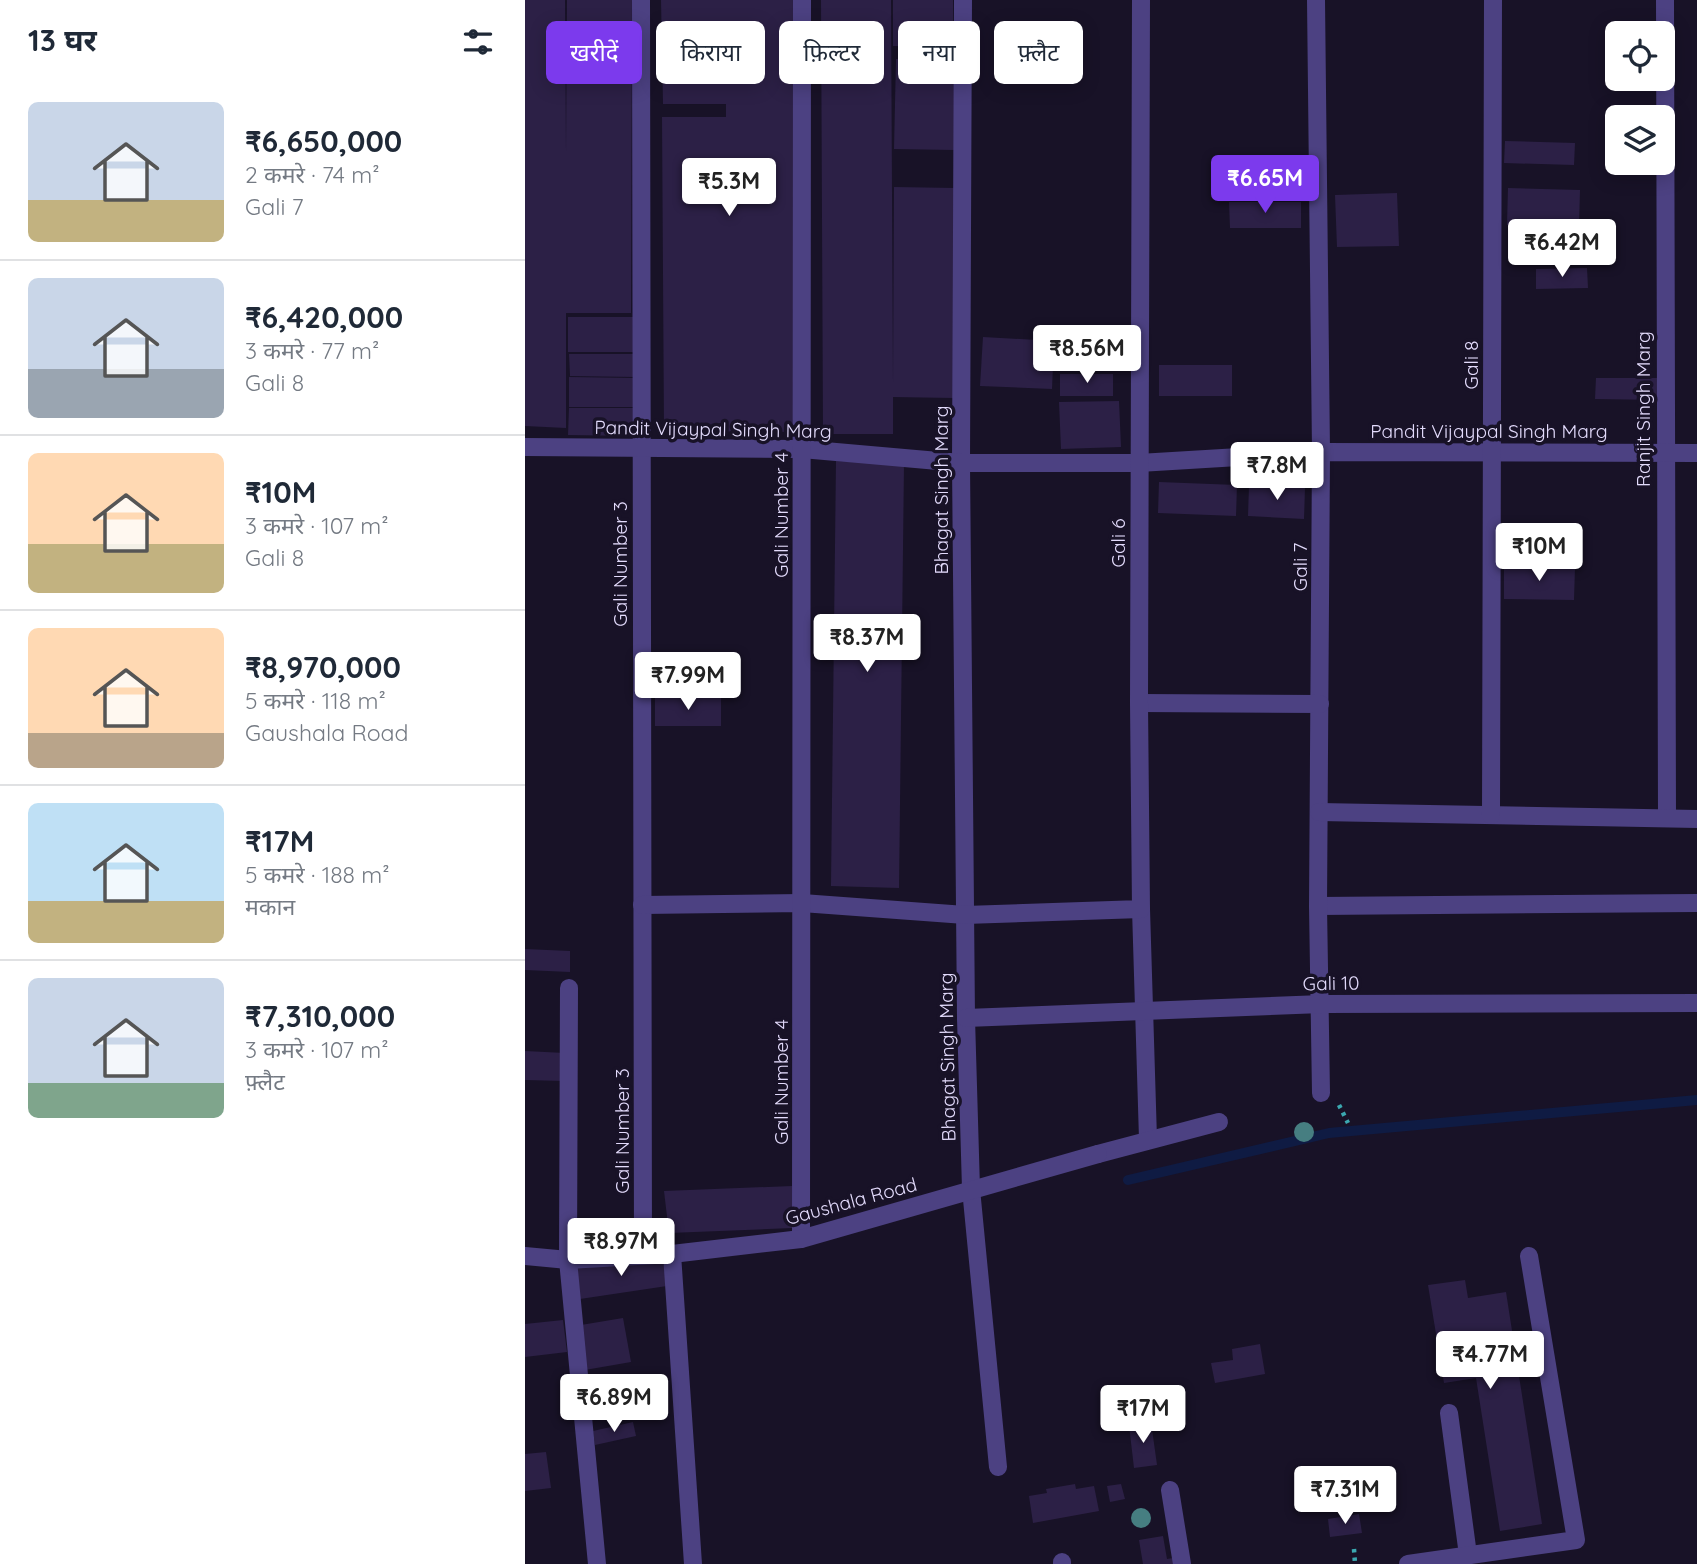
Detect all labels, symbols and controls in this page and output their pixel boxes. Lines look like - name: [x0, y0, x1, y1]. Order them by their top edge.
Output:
- text: 13 घर: [28, 21, 97, 59]
- chip: खरीदें: [546, 21, 642, 84]
- chip: किराया: [656, 21, 765, 84]
- chip: फ़िल्टर: [779, 21, 884, 84]
- chip: नया: [898, 21, 980, 84]
- chip: फ़्लैट: [994, 21, 1083, 84]
- map controls: [1605, 21, 1675, 175]
- button: locate: [1605, 21, 1675, 91]
- icon: filters: [459, 23, 497, 61]
- button: layers: [1605, 105, 1675, 175]
- text: ₹6,650,000: [245, 122, 402, 160]
- icon: home: [84, 130, 168, 214]
- pin: ₹6.65M: [1208, 156, 1322, 215]
- pin: ₹5.3M: [680, 158, 778, 218]
- text: 2 कमरे · 74 m²: [245, 160, 379, 189]
- text: ₹6.65M: [1227, 163, 1303, 192]
- text: ₹5.3M: [698, 166, 760, 195]
- text: Gali 7: [245, 192, 304, 221]
- pin: ₹6.42M: [1505, 219, 1619, 279]
- text: ₹6.42M: [1524, 227, 1600, 256]
- text: ₹6,420,000: [245, 298, 403, 336]
- icon: home: [84, 306, 168, 390]
- pin: ₹8.56M: [1030, 326, 1144, 385]
- street label: Ranjit Singh Marg: [1631, 331, 1655, 487]
- text: ₹8.56M: [1049, 333, 1125, 362]
- text: 3 कमरे · 77 m²: [245, 336, 379, 365]
- street label: Gali 8: [1459, 341, 1483, 389]
- text: Gali 8: [245, 368, 304, 397]
- street label: Bhagat Singh Marg: [929, 405, 953, 575]
- street label: Pandit Vijaypal Singh Marg: [594, 415, 832, 443]
- street label: Pandit Vijaypal Singh Marg: [1370, 419, 1608, 443]
- pin: ₹7.8M: [1228, 442, 1326, 502]
- text: ₹7.8M: [1247, 450, 1307, 479]
- street label: Gali Number 4: [769, 452, 793, 578]
- text: ₹10M: [245, 473, 316, 511]
- icon: home: [84, 481, 168, 565]
- street label: Gali Number 3: [608, 501, 632, 627]
- text: 3 कमरे · 107 m²: [245, 511, 388, 540]
- street label: Gali 6: [1106, 519, 1130, 567]
- pin: ₹10M: [1498, 524, 1580, 583]
- text: ₹10M: [1512, 531, 1566, 560]
- text: Gali 8: [245, 543, 304, 572]
- street label: Gali 7: [1288, 543, 1312, 591]
- pin: ₹8.37M: [810, 614, 924, 674]
- text: ₹8.37M: [830, 622, 904, 651]
- text: ₹8,970,000: [245, 648, 401, 686]
- pin: ₹7.99M: [631, 652, 745, 712]
- icon: home: [84, 656, 168, 740]
- text: ₹7.99M: [651, 660, 725, 689]
- text: 5 कमरे · 118 m²: [245, 686, 386, 715]
- text: Gaushala Road: [245, 718, 408, 747]
- text: ₹17M: [245, 822, 314, 860]
- icon: home: [84, 831, 168, 915]
- text: 5 कमरे · 188 m²: [245, 860, 390, 889]
- text: मकान: [245, 892, 295, 921]
- street label: Gali 10: [1302, 971, 1360, 995]
- street label: Bhagat Singh Marg: [934, 972, 960, 1142]
- text: ₹7,310,000: [245, 997, 395, 1035]
- icon: home: [84, 1006, 168, 1090]
- street label: Gali Number 4: [769, 1019, 793, 1145]
- text: 3 कमरे · 107 m²: [245, 1035, 388, 1064]
- text: फ़्लैट: [245, 1067, 285, 1096]
- street label: Gali Number 3: [610, 1068, 634, 1194]
- street label: Gaushala Road: [783, 1172, 919, 1230]
- pin: ₹8.97M: [564, 1218, 678, 1278]
- text: ₹8.97M: [584, 1226, 658, 1255]
- pin: ₹4.77M: [1433, 1332, 1547, 1391]
- text: ₹4.77M: [1452, 1339, 1528, 1368]
- pin: ₹6.89M: [557, 1374, 671, 1434]
- text: ₹6.89M: [576, 1382, 652, 1411]
- pin: ₹17M: [1102, 1386, 1184, 1445]
- text: ₹17M: [1116, 1393, 1170, 1422]
- pin: ₹7.31M: [1288, 1466, 1402, 1526]
- text: ₹7.31M: [1310, 1474, 1380, 1503]

